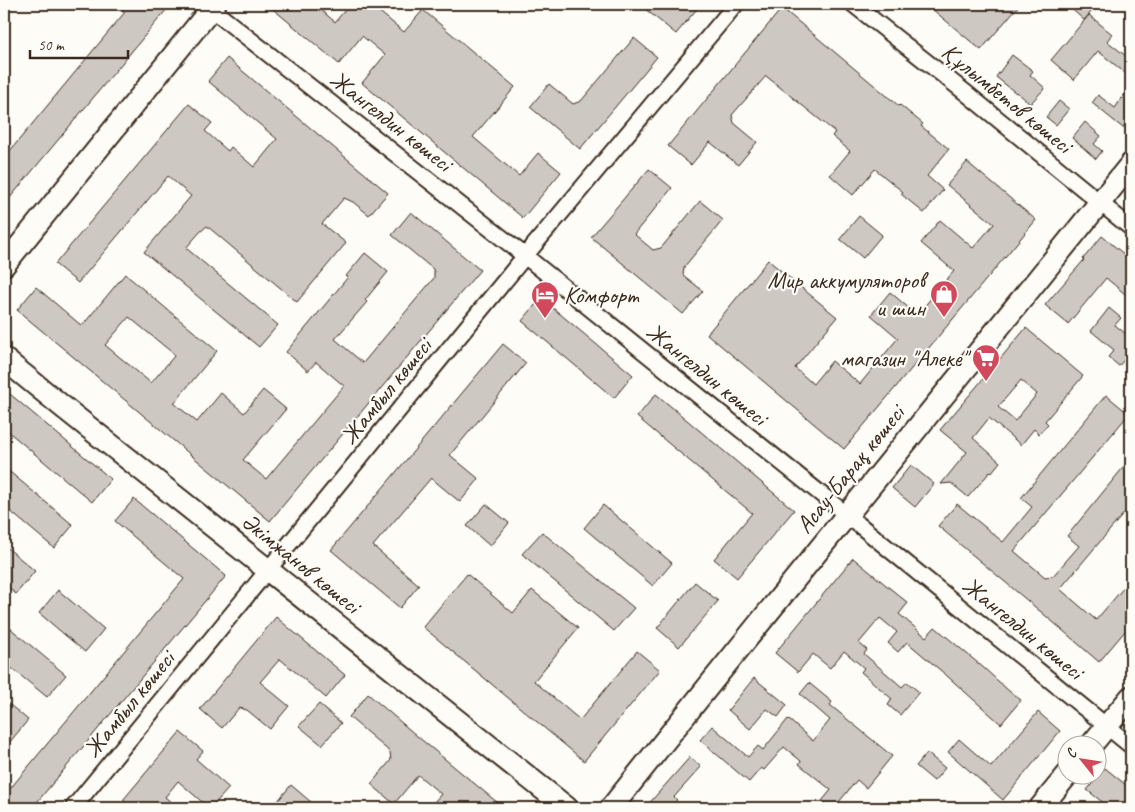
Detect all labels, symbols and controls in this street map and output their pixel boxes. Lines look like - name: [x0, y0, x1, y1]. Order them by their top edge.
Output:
- scale bar: [30, 28, 128, 60]
- text: 50 m: [38, 36, 65, 55]
- street label: Құлымбетов көшесі: [936, 36, 1080, 161]
- street label: Жангелдин көшесі: [324, 64, 460, 180]
- place label: Мир аккумуляторов и шин: [767, 265, 929, 323]
- shop icon: Мир аккумуляторов и шин: [929, 279, 959, 318]
- hotel icon: Комфорт: [530, 280, 560, 319]
- place label: Комфорт: [564, 280, 640, 310]
- street label: Жангелдин көшесі: [640, 316, 775, 433]
- street label: Жамбыл көшесі: [334, 330, 440, 450]
- place label: магазин "Алеке": [840, 343, 972, 373]
- supermarket icon: магазин "Алеке": [971, 343, 1001, 382]
- street label: Асау-Барақ көшесі: [789, 397, 912, 539]
- street label: Әкімжанов көшесі: [236, 506, 368, 622]
- street label: Жангелдин көшесі: [956, 570, 1091, 687]
- street label: Жамбыл көшесі: [77, 643, 183, 763]
- north arrow: [1058, 734, 1108, 784]
- text: С: [1062, 745, 1081, 761]

